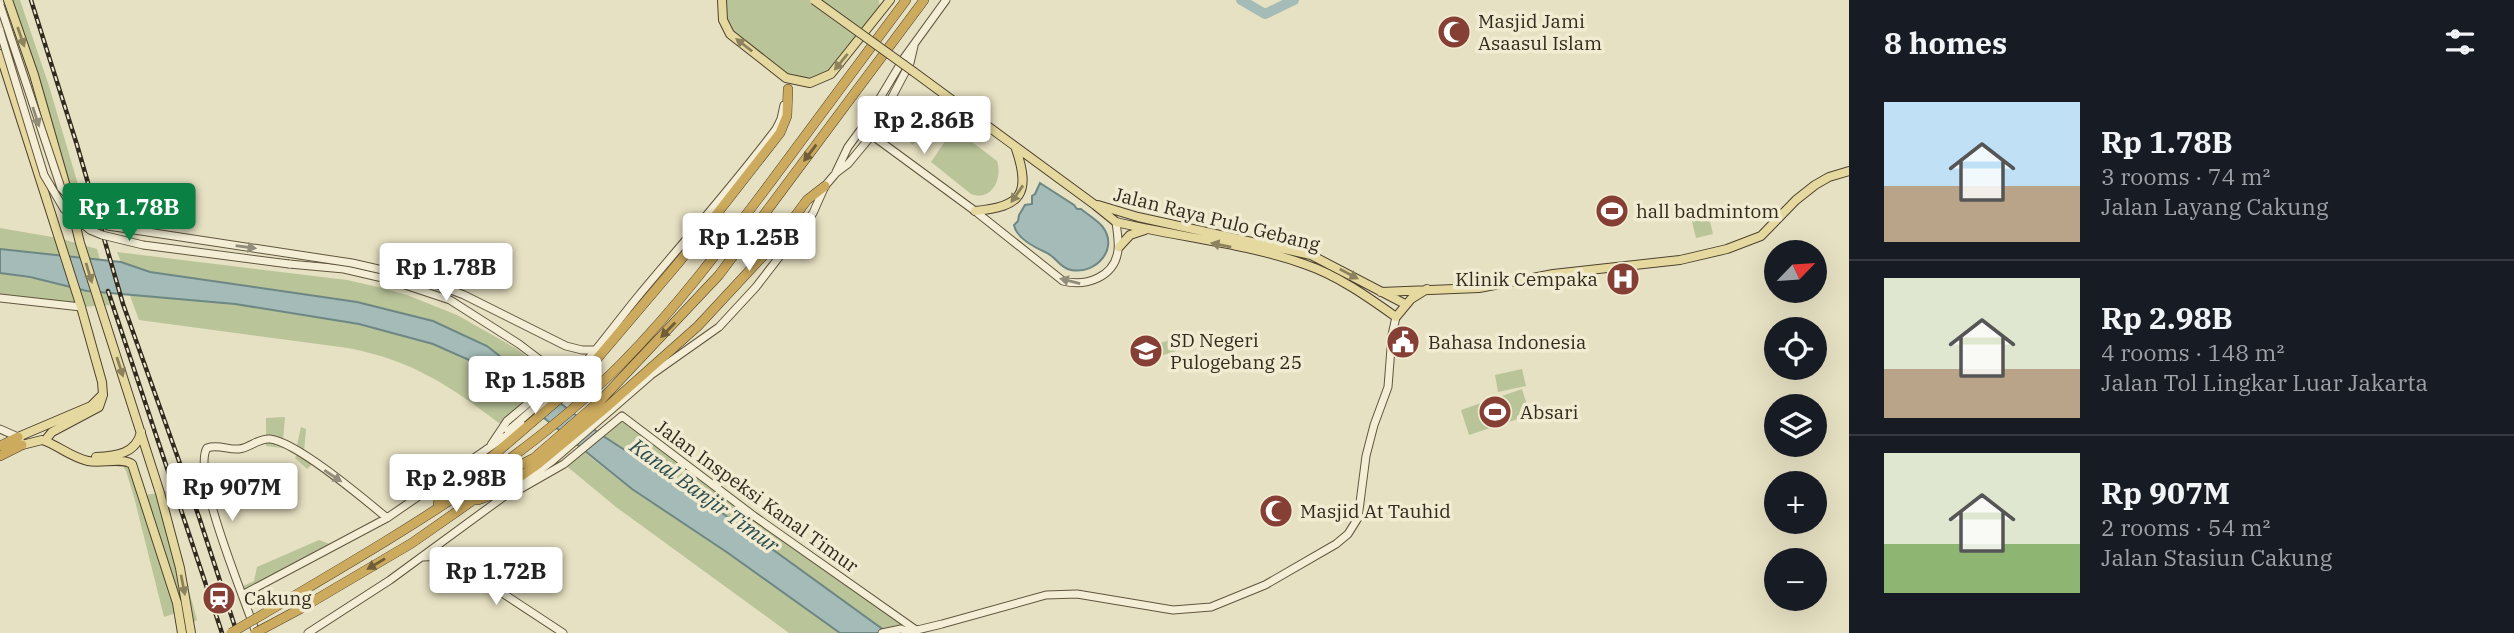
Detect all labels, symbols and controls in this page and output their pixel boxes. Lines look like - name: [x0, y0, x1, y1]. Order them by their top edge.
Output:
- place label: Masjid Jami Asaasul Islam: [1478, 9, 1602, 55]
- mosque icon: Masjid Jami Asaasul Islam: [1435, 13, 1473, 51]
- text: 8 homes: [1884, 23, 2007, 62]
- icon: filters: [2441, 23, 2479, 61]
- one-way arrow: [16, 27, 27, 48]
- one-way arrow: [735, 38, 753, 52]
- one-way arrow: [834, 53, 849, 71]
- pin: Rp 2.86B: [852, 96, 996, 156]
- text: Rp 2.86B: [874, 104, 974, 134]
- one-way arrow: [31, 106, 42, 127]
- text: Rp 1.78B: [2101, 122, 2233, 161]
- icon: home: [1940, 130, 2024, 214]
- one-way arrow: [803, 144, 817, 162]
- text: 3 rooms · 74 m²: [2101, 161, 2271, 191]
- street label: Jalan Raya Pulo Gebang: [1111, 182, 1323, 256]
- pin: Rp 1.78B: [57, 184, 201, 243]
- one-way arrow: [1010, 184, 1024, 203]
- text: Rp 1.78B: [79, 191, 179, 221]
- text: Jalan Layang Cakung: [2101, 191, 2328, 221]
- sports icon: hall badmintom: [1593, 192, 1631, 230]
- place label: hall badmintom: [1636, 199, 1779, 223]
- pin: Rp 1.25B: [677, 214, 821, 273]
- text: Rp 1.25B: [699, 221, 799, 251]
- one-way arrow: [1210, 239, 1232, 250]
- north arrow: [1764, 240, 1827, 303]
- map controls: [1764, 240, 1827, 611]
- one-way arrow: [235, 242, 257, 253]
- pin: Rp 1.78B: [374, 244, 518, 303]
- text: Rp 1.78B: [396, 251, 496, 281]
- hospital icon: Klinik Cempaka: [1604, 260, 1642, 298]
- one-way arrow: [85, 262, 95, 283]
- place label: Klinik Cempaka: [1455, 267, 1598, 291]
- one-way arrow: [1339, 269, 1359, 280]
- one-way arrow: [1059, 275, 1081, 286]
- text: Rp 2.98B: [2101, 298, 2233, 337]
- icon: home: [1940, 306, 2024, 390]
- button: locate: [1764, 317, 1827, 380]
- one-way arrow: [660, 322, 677, 339]
- public building icon: Bahasa Indonesia: [1384, 323, 1422, 361]
- place label: SD Negeri Pulogebang 25: [1170, 328, 1302, 374]
- place label: Bahasa Indonesia: [1428, 330, 1586, 354]
- school or university icon: SD Negeri Pulogebang 25: [1127, 332, 1165, 370]
- text: 4 rooms · 148 m²: [2101, 337, 2284, 367]
- one-way arrow: [115, 356, 126, 377]
- pin: Rp 1.58B: [463, 356, 607, 416]
- text: Rp 1.58B: [485, 364, 585, 394]
- text: Jalan Tol Lingkar Luar Jakarta: [2101, 367, 2428, 397]
- sports icon: Absari: [1476, 393, 1514, 431]
- button: layers: [1764, 394, 1827, 457]
- place label: Absari: [1520, 400, 1578, 424]
- street label: Jalan Inspeksi Kanal Timur: [651, 414, 864, 578]
- water label: Kanal Banjir Timur: [624, 431, 786, 559]
- pin: Rp 2.98B: [384, 454, 528, 514]
- text: Rp 2.98B: [406, 462, 506, 492]
- pin: Rp 907M: [167, 463, 297, 523]
- one-way arrow: [324, 469, 342, 483]
- text: Rp 907M: [183, 471, 281, 501]
- button: +: [1764, 471, 1827, 534]
- text: Rp 907M: [2101, 473, 2230, 512]
- icon: home: [1940, 481, 2024, 565]
- mosque icon: Masjid At Tauhid: [1257, 492, 1295, 530]
- place label: Masjid At Tauhid: [1300, 499, 1451, 523]
- text: 2 rooms · 54 m²: [2101, 512, 2271, 542]
- text: Jalan Stasiun Cakung: [2101, 542, 2332, 572]
- pin: Rp 1.72B: [424, 548, 568, 607]
- button: −: [1764, 548, 1827, 611]
- text: Rp 1.72B: [446, 555, 546, 585]
- one-way arrow: [366, 557, 385, 570]
- one-way arrow: [178, 574, 189, 596]
- station icon: Cakung: [200, 579, 238, 617]
- place label: Cakung: [244, 586, 312, 610]

